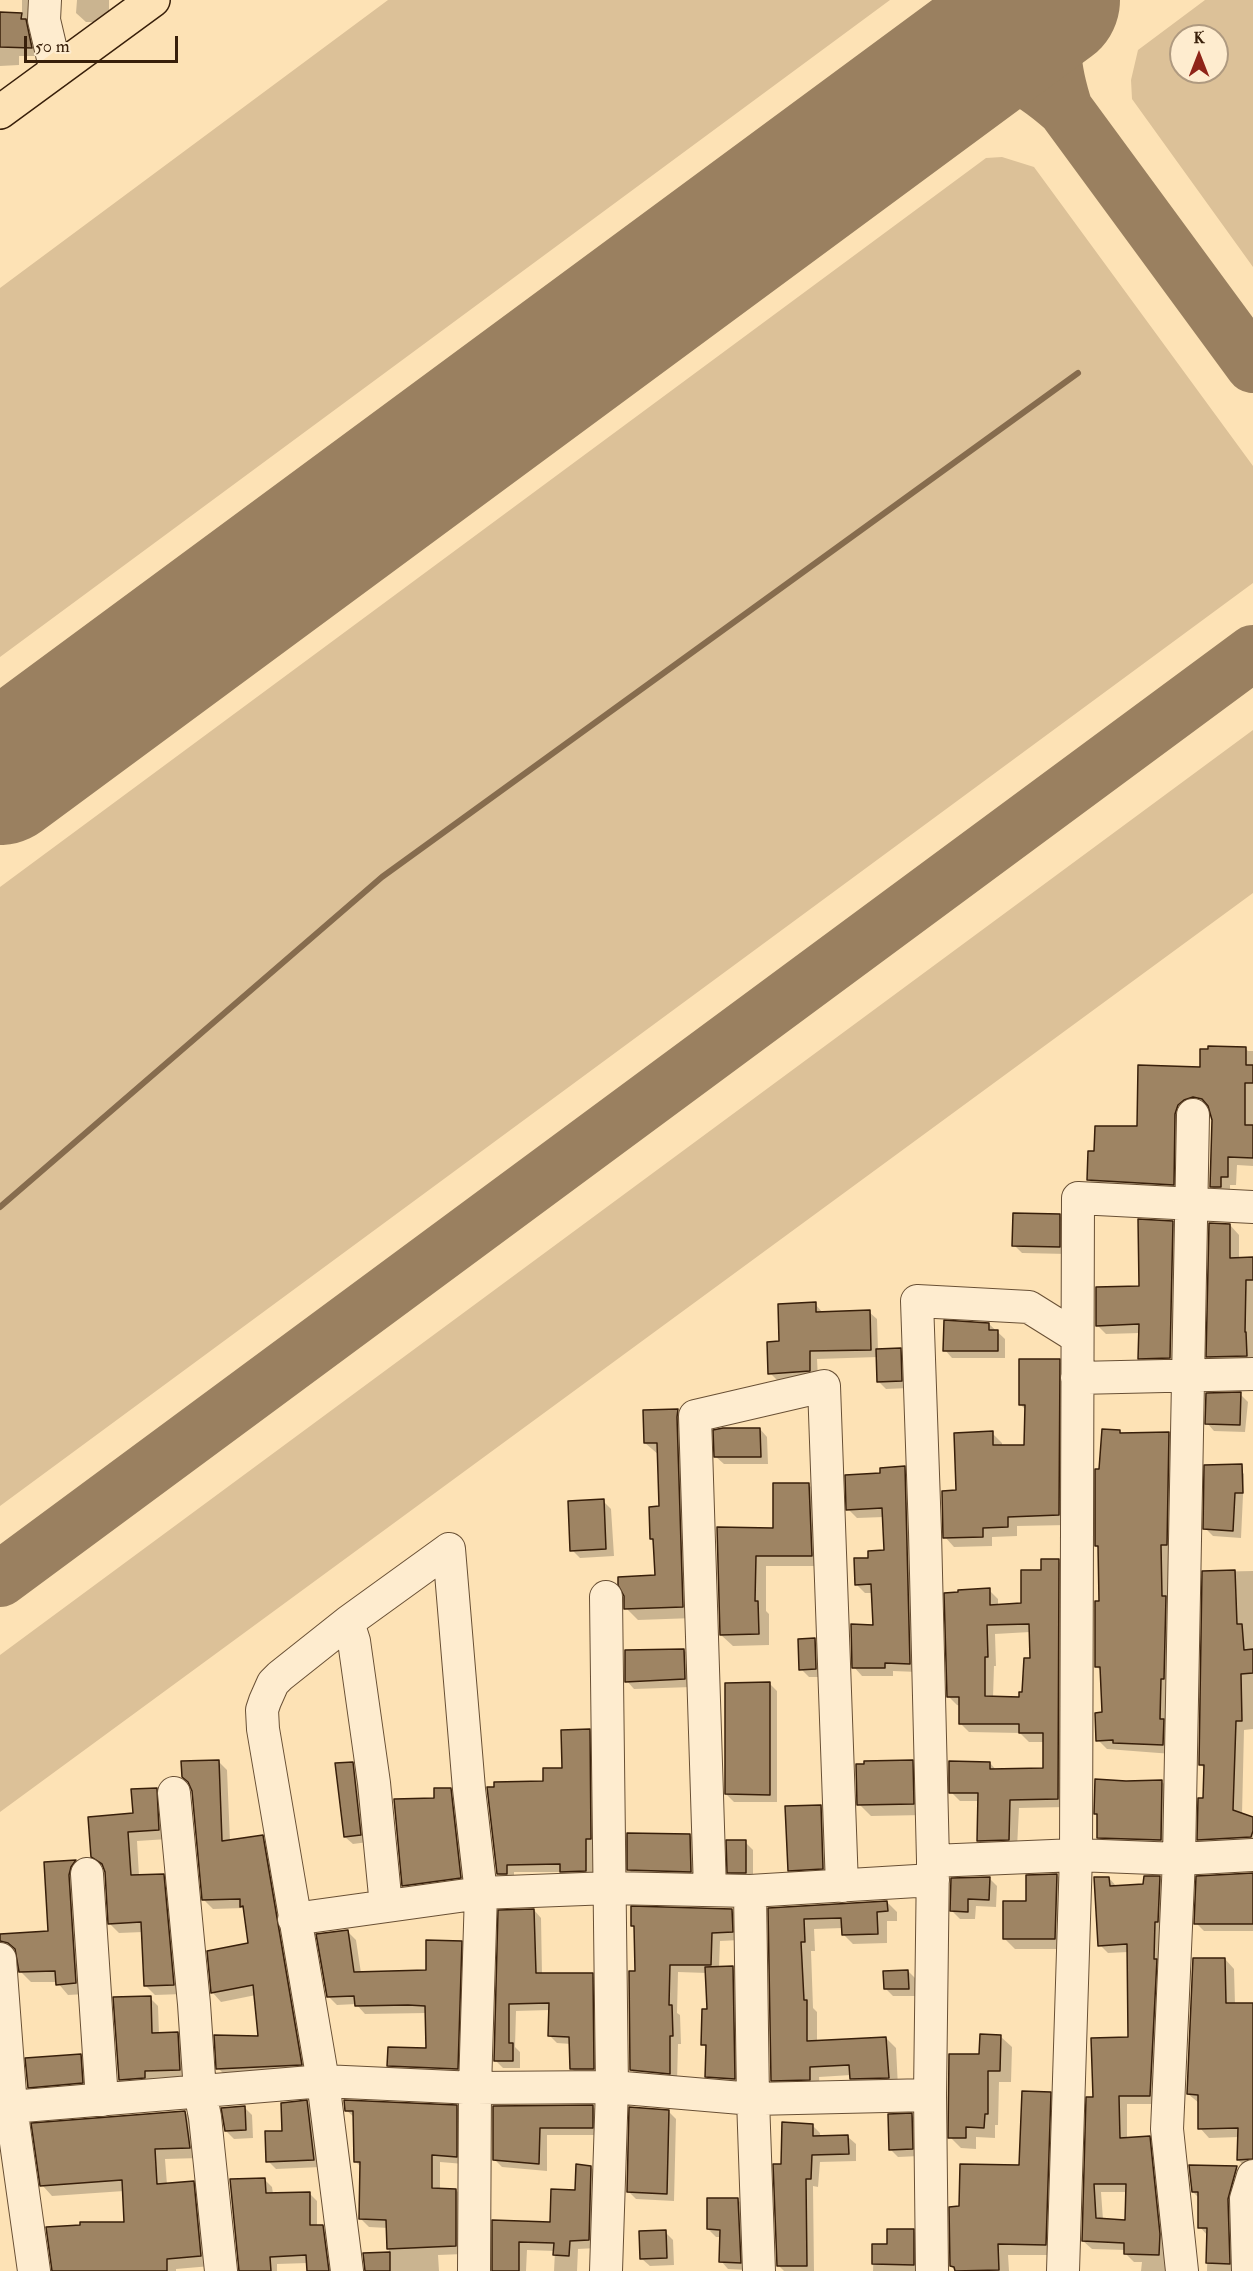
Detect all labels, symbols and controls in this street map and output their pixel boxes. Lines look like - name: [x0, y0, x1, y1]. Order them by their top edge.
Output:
- scale bar: [27, 24, 182, 62]
- north arrow: [1169, 24, 1229, 84]
- text: K: [1193, 28, 1205, 48]
- text: 50 m: [35, 35, 70, 58]

